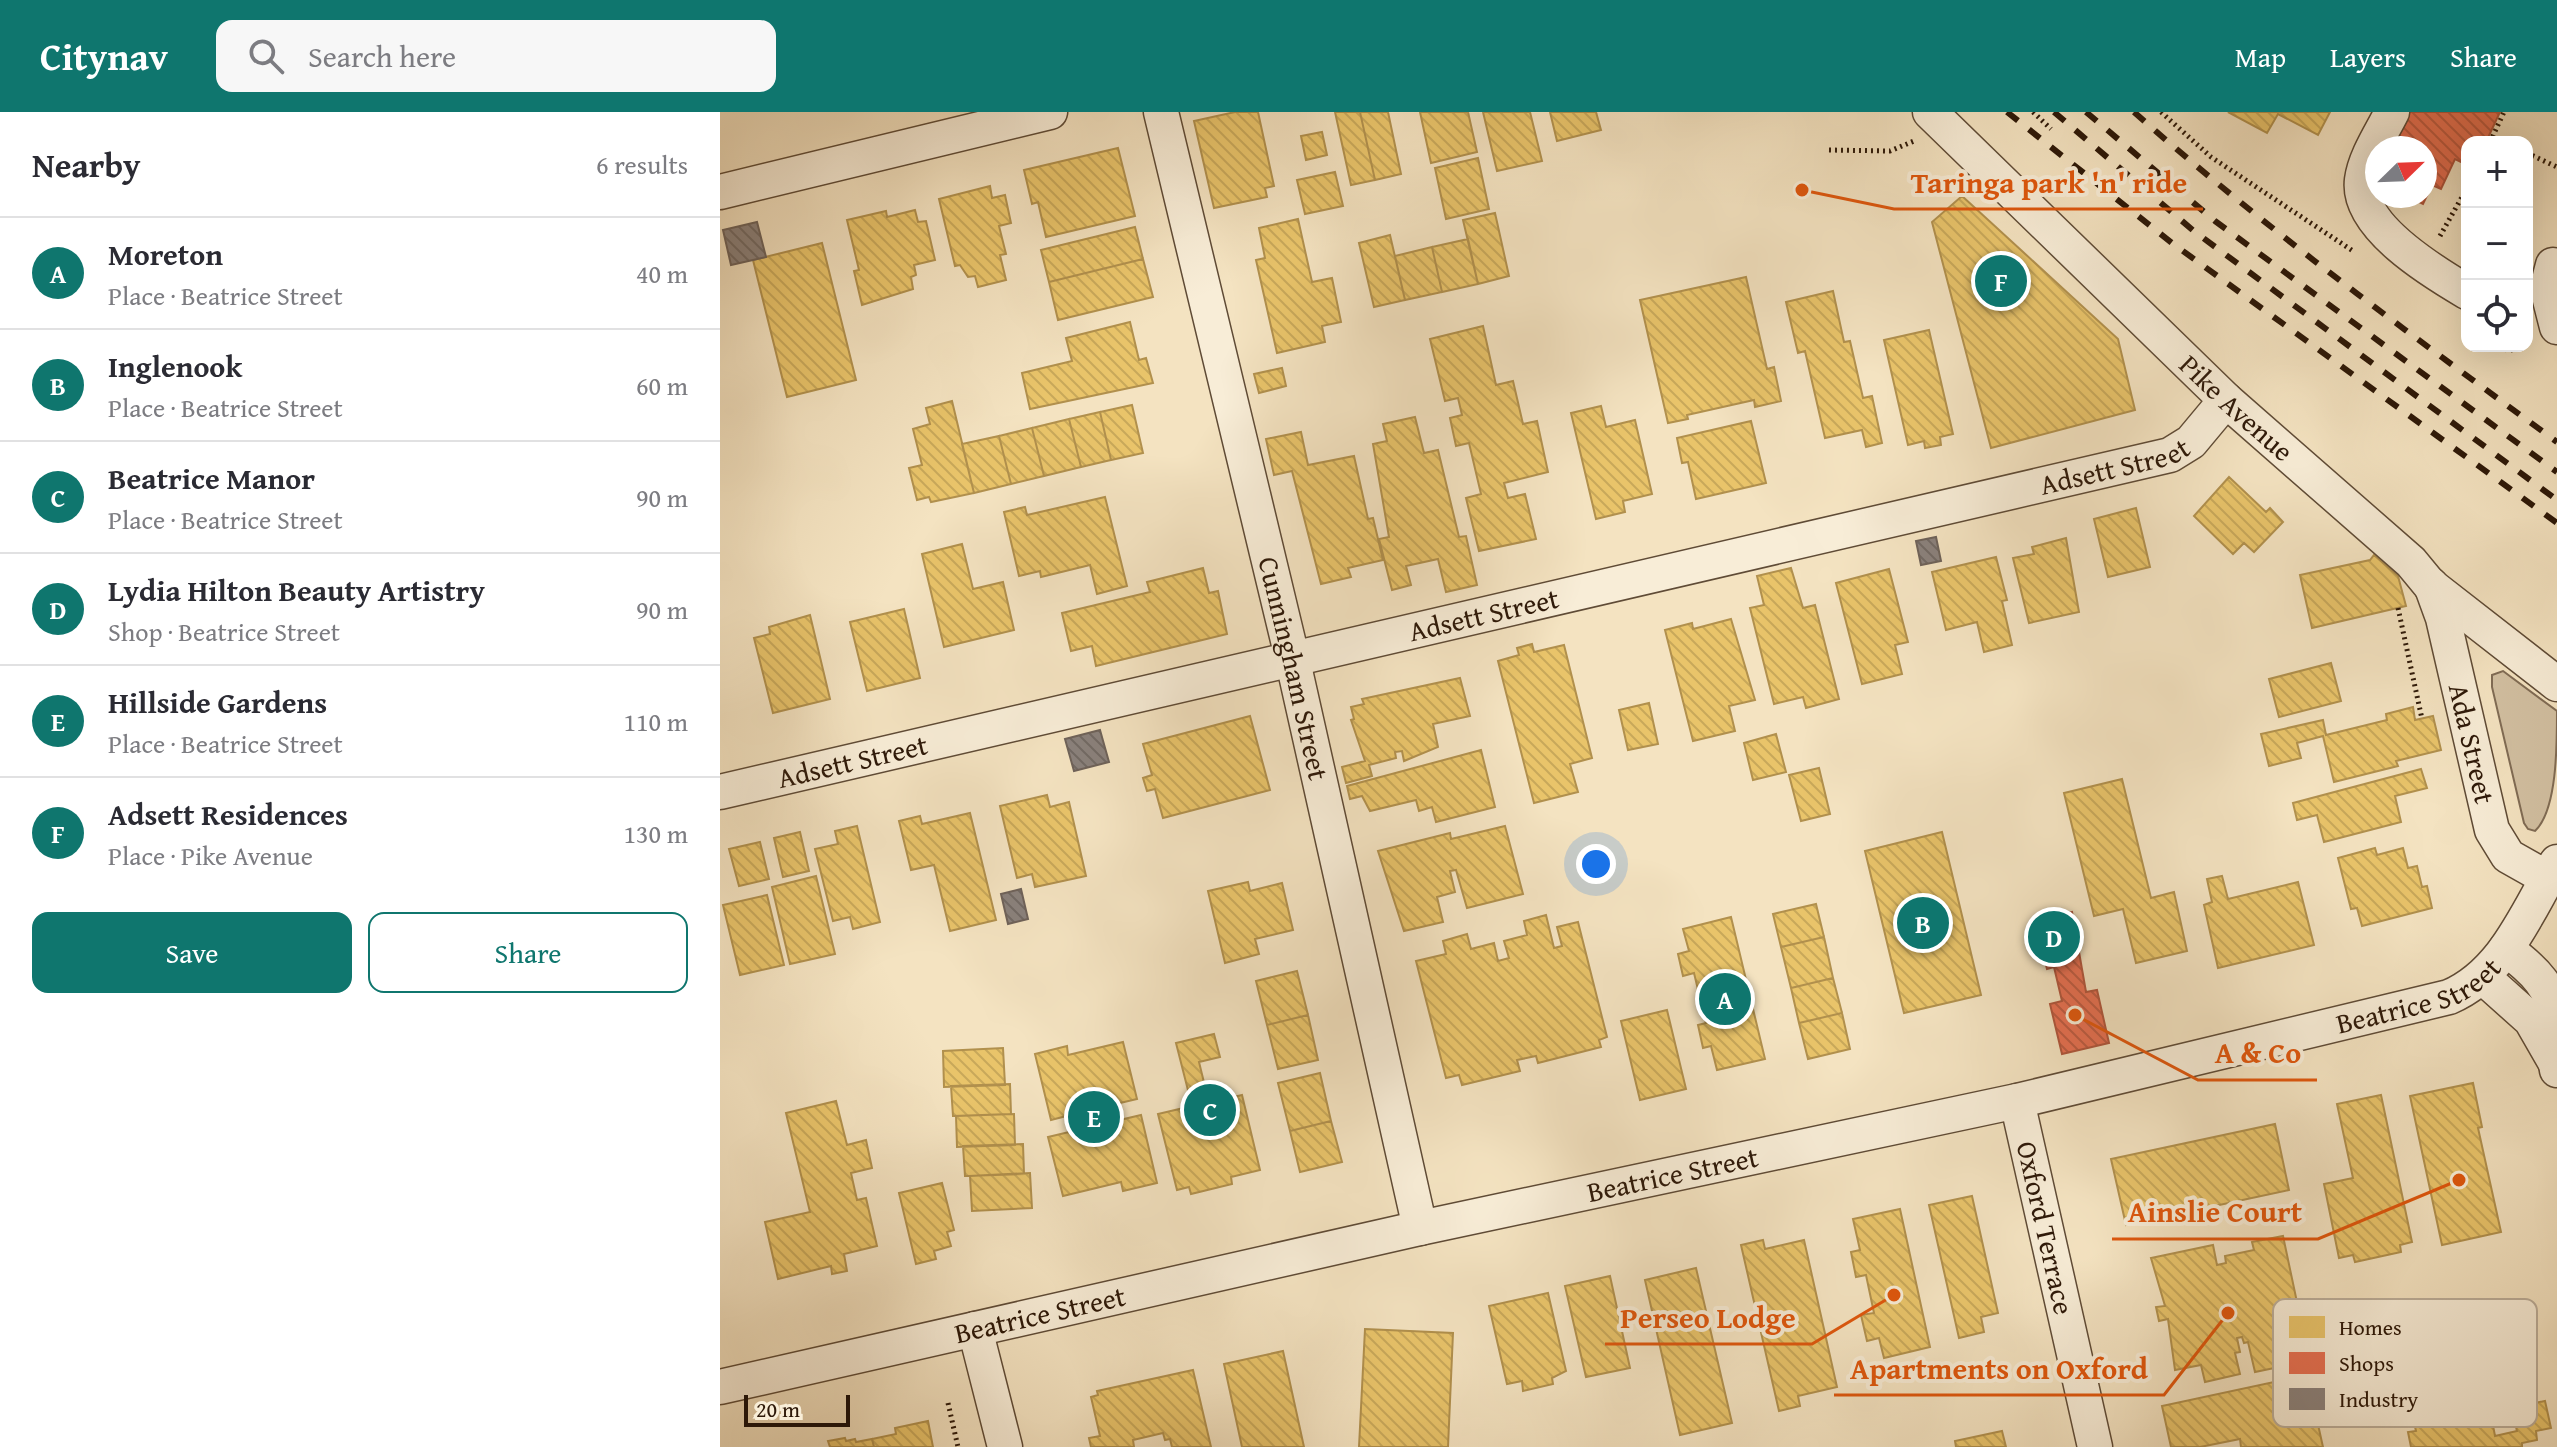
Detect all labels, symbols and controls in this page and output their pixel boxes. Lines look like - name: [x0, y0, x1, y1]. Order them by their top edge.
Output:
- search box: [216, 20, 776, 92]
- text: Citynav: [40, 28, 168, 84]
- icon: search: [244, 34, 288, 78]
- text: Search here: [308, 34, 456, 78]
- text: Map: [2235, 36, 2286, 77]
- text: Layers: [2330, 36, 2406, 77]
- text: Share: [2450, 36, 2517, 77]
- north arrow: [2365, 136, 2437, 208]
- map controls: [2461, 136, 2533, 352]
- button: +: [2461, 136, 2533, 208]
- text: Nearby: [32, 140, 141, 189]
- text: 6 results: [596, 145, 688, 184]
- callout: Taringa park 'n' ride: [1894, 155, 2203, 209]
- text: Taringa park 'n' ride: [1911, 160, 2187, 204]
- button: −: [2461, 208, 2533, 280]
- text: Moreton: [108, 232, 223, 276]
- pin: F: [1975, 251, 2027, 311]
- text: A: [50, 254, 66, 293]
- text: 40 m: [636, 254, 688, 293]
- text: Place · Beatrice Street: [108, 276, 343, 315]
- button: locate: [2461, 280, 2533, 352]
- text: Inglenook: [108, 344, 242, 388]
- street label: Pike Avenue: [2170, 345, 2303, 470]
- text: B: [50, 366, 66, 405]
- text: 60 m: [636, 366, 688, 405]
- text: Place · Beatrice Street: [108, 388, 343, 427]
- street label: Adsett Street: [2036, 427, 2198, 505]
- text: Beatrice Manor: [108, 456, 315, 500]
- text: C: [51, 478, 65, 517]
- text: 90 m: [636, 478, 688, 517]
- text: Place · Beatrice Street: [108, 500, 343, 539]
- street label: Cunningham Street: [1249, 552, 1340, 784]
- text: Lydia Hilton Beauty Artistry: [108, 568, 485, 612]
- street label: Adsett Street: [1404, 577, 1563, 651]
- text: D: [50, 590, 66, 629]
- text: 90 m: [636, 590, 688, 629]
- text: Shop · Beatrice Street: [108, 612, 340, 651]
- street label: Ada Street: [2439, 679, 2506, 808]
- text: Hillside Gardens: [108, 680, 327, 724]
- text: E: [51, 702, 65, 741]
- text: 110 m: [623, 702, 688, 741]
- street label: Adsett Street: [773, 723, 932, 798]
- text: Place · Beatrice Street: [108, 724, 343, 763]
- text: Adsett Residences: [108, 792, 348, 836]
- text: F: [51, 814, 65, 853]
- text: 130 m: [623, 814, 688, 853]
- text: Place · Pike Avenue: [108, 836, 313, 875]
- your location: [1576, 844, 1616, 884]
- pin: B: [1897, 893, 1949, 953]
- pin: D: [2028, 907, 2080, 967]
- button: Save: [32, 912, 352, 993]
- button: Share: [368, 912, 688, 993]
- street label: Beatrice Street: [2332, 948, 2510, 1044]
- pin: A: [1699, 969, 1751, 1029]
- callout: A & Co: [2198, 1026, 2317, 1080]
- text: A & Co: [2215, 1030, 2301, 1074]
- pin: C: [1184, 1080, 1236, 1140]
- pin: E: [1068, 1087, 1120, 1147]
- street label: Beatrice Street: [1583, 1136, 1762, 1212]
- street label: Oxford Terrace: [2007, 1137, 2085, 1318]
- callout: Ainslie Court: [2112, 1185, 2318, 1239]
- text: Ainslie Court: [2128, 1189, 2303, 1233]
- street label: Beatrice Street: [950, 1275, 1129, 1353]
- callout: Perseo Lodge: [1605, 1290, 1812, 1344]
- text: Perseo Lodge: [1620, 1295, 1796, 1339]
- legend: [2273, 1299, 2537, 1427]
- text: Homes: [2339, 1311, 2402, 1343]
- callout: Apartments on Oxford: [1834, 1341, 2164, 1395]
- text: Apartments on Oxford: [1850, 1346, 2149, 1390]
- text: Shops: [2339, 1347, 2394, 1379]
- text: Industry: [2339, 1383, 2418, 1415]
- scale bar: [744, 1391, 850, 1427]
- text: 20 m: [756, 1393, 800, 1425]

